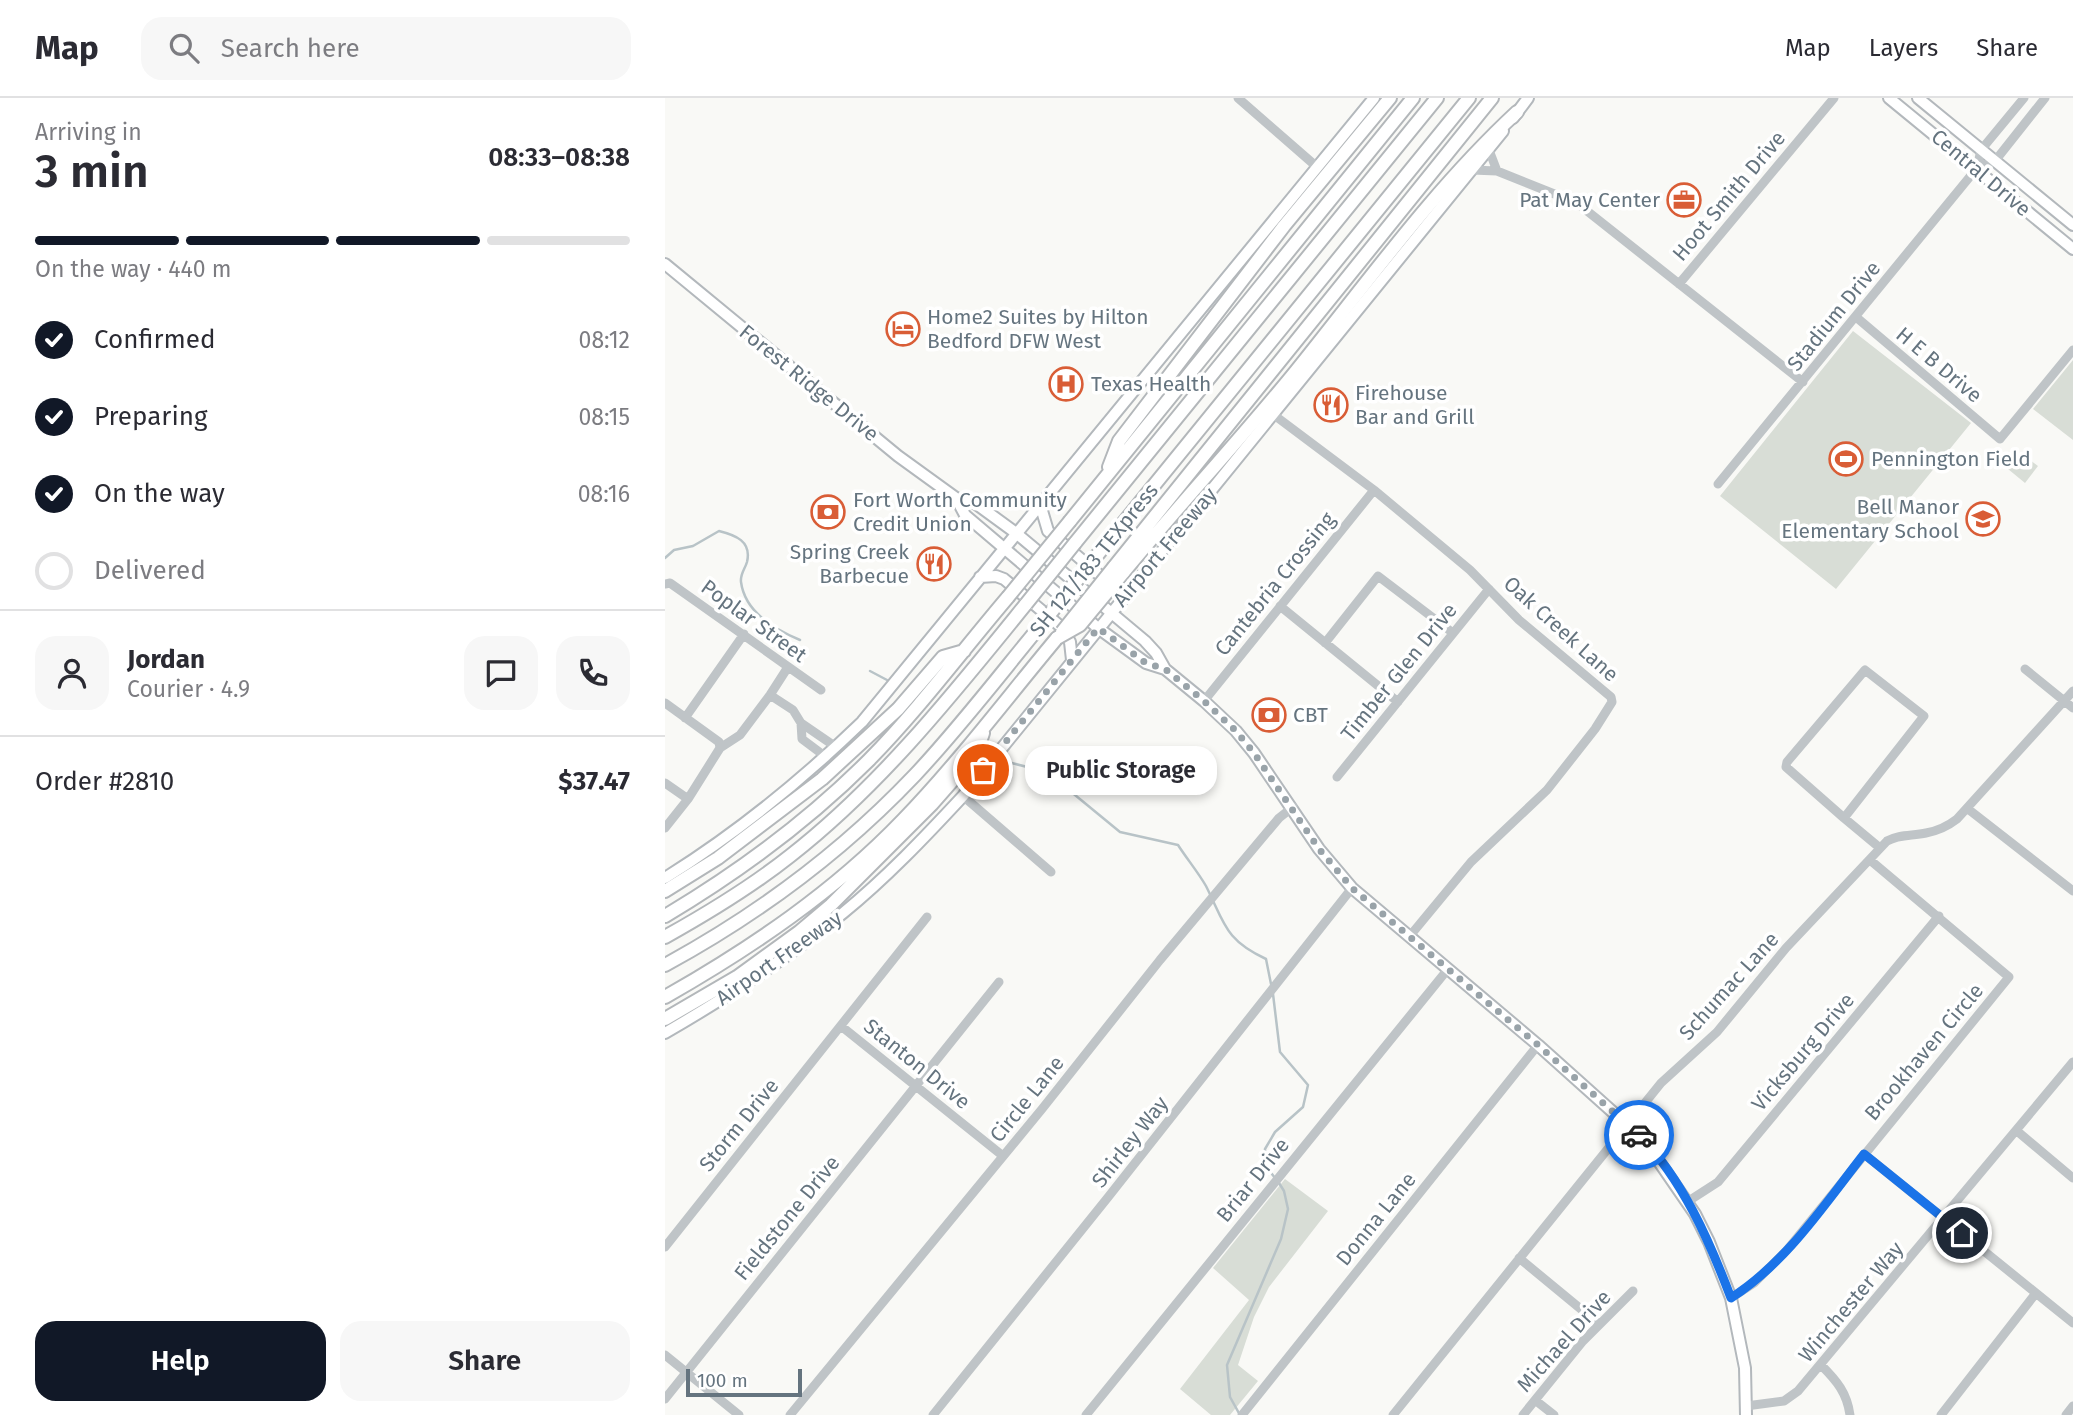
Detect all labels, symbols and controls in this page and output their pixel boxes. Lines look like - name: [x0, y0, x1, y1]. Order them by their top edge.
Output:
- search box: [141, 17, 631, 80]
- text: Map: [35, 28, 99, 68]
- icon: search: [165, 29, 203, 67]
- text: Search here: [221, 33, 360, 64]
- text: Map: [1785, 34, 1831, 62]
- text: Layers: [1869, 34, 1938, 62]
- text: Share: [1976, 34, 2038, 62]
- text: Arriving in: [35, 118, 142, 146]
- street label: Central Drive: [1926, 124, 2036, 222]
- street label: Hoot Smith Drive: [1667, 126, 1791, 266]
- text: 08:33–08:38: [488, 142, 630, 173]
- text: 3 min: [35, 144, 149, 199]
- office icon: Pat May Center: [1665, 181, 1703, 219]
- place label: Pat May Center: [1519, 187, 1660, 213]
- text: On the way · 440 m: [35, 255, 231, 283]
- street label: Stadium Drive: [1782, 256, 1886, 376]
- place label: Home2 Suites by Hilton Bedford DFW West: [927, 304, 1149, 354]
- hotel icon: Home2 Suites by Hilton Bedford DFW West: [884, 310, 922, 348]
- street label: Forest Ridge Drive: [734, 319, 884, 447]
- icon: check: [35, 321, 73, 359]
- street label: H E B Drive: [1891, 322, 1987, 408]
- text: Confirmed: [94, 324, 215, 355]
- text: 08:12: [579, 326, 630, 354]
- hospital icon: Texas Health: [1047, 365, 1085, 403]
- place label: Texas Health: [1091, 371, 1211, 397]
- place label: Firehouse Bar and Grill: [1355, 380, 1474, 430]
- restaurant icon: Firehouse Bar and Grill: [1312, 386, 1350, 424]
- icon: check: [35, 398, 73, 436]
- text: Preparing: [94, 401, 207, 432]
- text: 08:15: [578, 403, 630, 431]
- sports icon: Pennington Field: [1827, 440, 1865, 478]
- place label: Pennington Field: [1871, 446, 2031, 472]
- icon: check: [35, 475, 73, 513]
- text: On the way: [94, 478, 225, 509]
- street label: SH 121/183 TEXpress: [1024, 478, 1164, 642]
- text: 08:16: [578, 480, 630, 508]
- street label: Airport Freeway: [1107, 481, 1223, 612]
- place label: Fort Worth Community Credit Union: [853, 487, 1068, 537]
- bank icon: Fort Worth Community Credit Union: [809, 493, 847, 531]
- place label: Bell Manor Elementary School: [1781, 494, 1959, 544]
- school or university icon: Bell Manor Elementary School: [1964, 500, 2002, 538]
- street label: Cantebria Crossing: [1209, 507, 1341, 661]
- place label: Spring Creek Barbecue: [790, 539, 909, 589]
- restaurant icon: Spring Creek Barbecue: [915, 545, 953, 583]
- text: Delivered: [94, 555, 206, 586]
- street label: Oak Creek Lane: [1498, 571, 1624, 687]
- street label: Poplar Street: [696, 574, 812, 668]
- street label: Timber Glen Drive: [1335, 598, 1463, 746]
- button: person: [35, 636, 109, 710]
- button: chat: [464, 636, 538, 710]
- button: phone: [556, 636, 630, 710]
- text: Jordan: [127, 644, 205, 675]
- text: Courier · 4.9: [127, 675, 250, 703]
- bank icon: CBT: [1250, 696, 1288, 734]
- place label: CBT: [1293, 702, 1328, 728]
- pin: [953, 740, 1013, 800]
- callout: Public Storage: [1025, 746, 1217, 794]
- icon: bag: [964, 751, 1002, 789]
- text: Public Storage: [1046, 756, 1196, 784]
- text: Order #2810: [35, 766, 174, 797]
- text: $37.47: [558, 766, 630, 797]
- street label: Airport Freeway: [711, 904, 848, 1011]
- street label: Schumac Lane: [1674, 927, 1784, 1045]
- street label: Brookhaven Circle: [1859, 978, 1989, 1126]
- street label: Vicksburg Drive: [1746, 988, 1860, 1116]
- street label: Stanton Drive: [859, 1013, 975, 1115]
- street label: Circle Lane: [984, 1051, 1070, 1147]
- street label: Storm Drive: [694, 1073, 784, 1177]
- street label: Shirley Way: [1086, 1090, 1174, 1193]
- courier: [1604, 1100, 1674, 1170]
- icon: car: [1620, 1116, 1658, 1154]
- street label: Briar Drive: [1211, 1133, 1295, 1227]
- street label: Fieldstone Drive: [729, 1150, 845, 1286]
- street label: Donna Lane: [1330, 1167, 1422, 1271]
- pin: [1932, 1203, 1992, 1263]
- icon: home: [1943, 1214, 1981, 1252]
- street label: Winchester Way: [1793, 1236, 1909, 1368]
- street label: Michael Drive: [1511, 1285, 1617, 1397]
- button: Help: [35, 1321, 326, 1401]
- button: Share: [340, 1321, 630, 1401]
- scale bar: [686, 1366, 801, 1398]
- text: 100 m: [697, 1369, 748, 1392]

